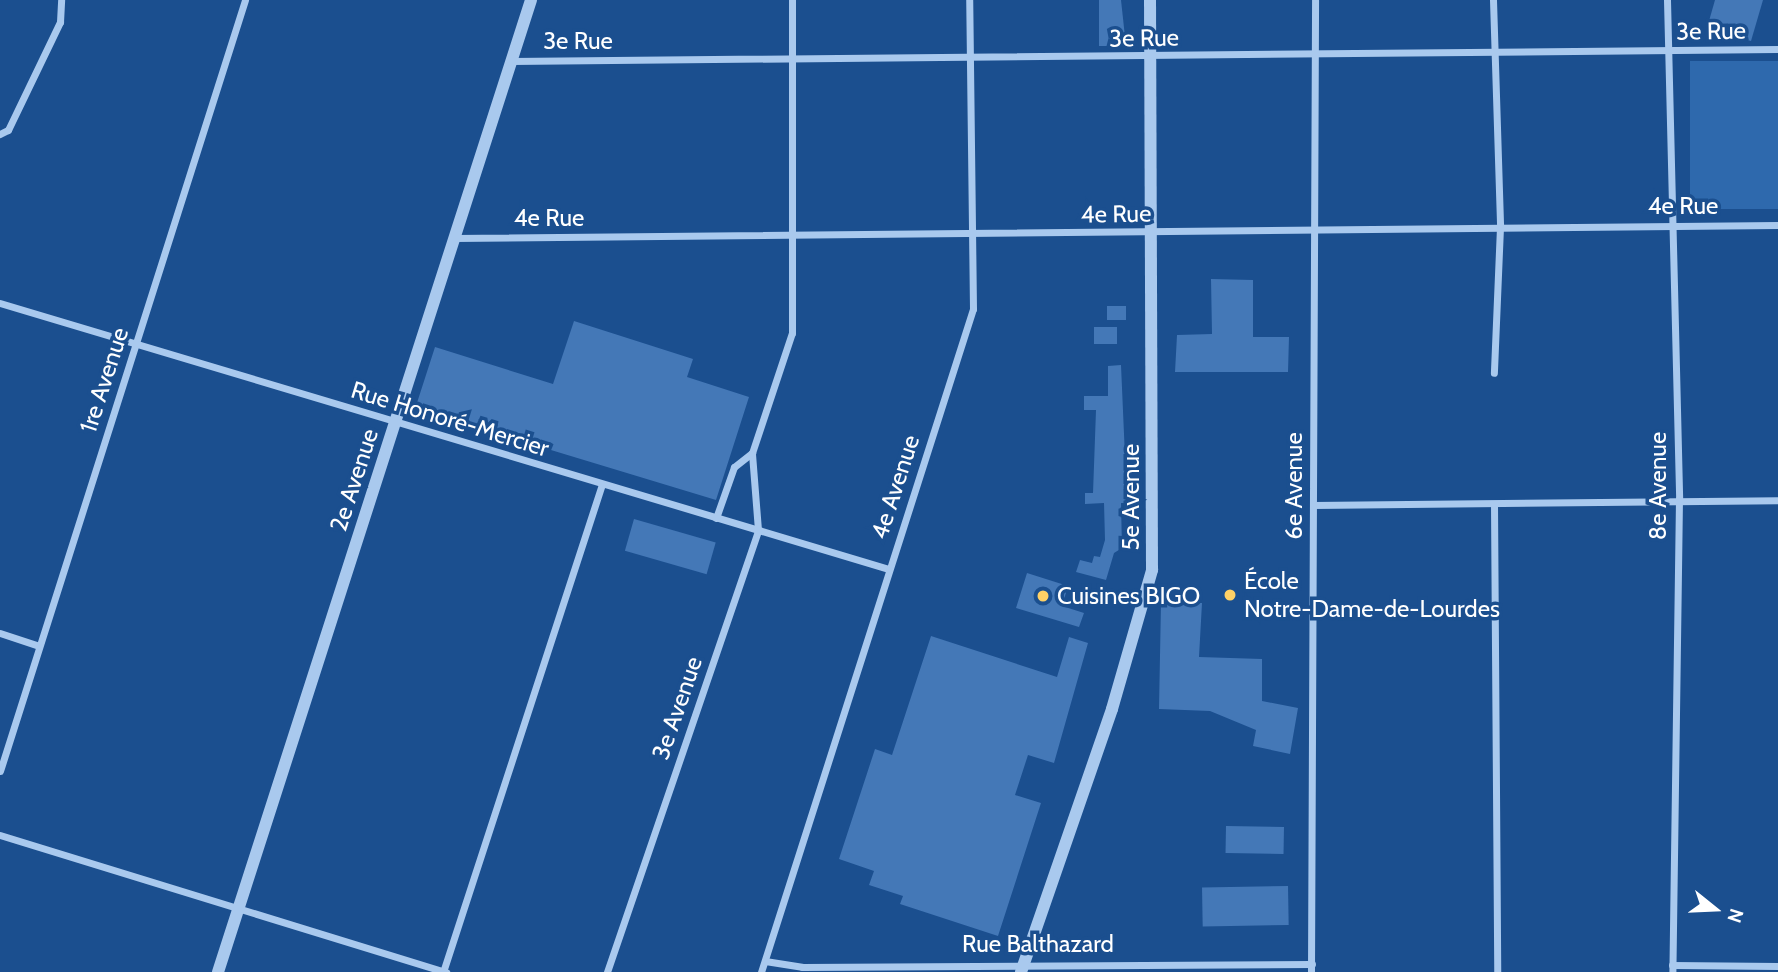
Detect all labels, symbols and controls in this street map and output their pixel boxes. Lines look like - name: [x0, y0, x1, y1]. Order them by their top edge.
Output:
- street label: 3e Rue: [1676, 16, 1746, 46]
- street label: 3e Rue: [1109, 23, 1179, 53]
- street label: 3e Rue: [543, 27, 613, 55]
- street label: 4e Rue: [1648, 192, 1718, 220]
- street label: 4e Rue: [1080, 199, 1152, 229]
- street label: 4e Rue: [514, 204, 584, 232]
- street label: 1re Avenue: [73, 324, 135, 436]
- street label: Rue Honoré-Mercier: [348, 375, 552, 463]
- street label: 2e Avenue: [324, 425, 384, 535]
- street label: 4e Avenue: [865, 431, 925, 543]
- street label: 6e Avenue: [1280, 432, 1308, 540]
- street label: 8e Avenue: [1644, 432, 1672, 540]
- street label: 5e Avenue: [1117, 444, 1145, 550]
- place label: École Notre-Dame-de-Lourdes: [1244, 567, 1500, 623]
- place label: Cuisines BIGO: [1057, 582, 1200, 610]
- marker: École Notre-Dame-de-Lourdes: [1222, 587, 1238, 603]
- marker: Cuisines BIGO: [1035, 588, 1051, 604]
- street label: 3e Avenue: [646, 653, 708, 763]
- north arrow: [1680, 874, 1750, 944]
- text: N: [1722, 906, 1748, 926]
- street label: Rue Balthazard: [962, 930, 1114, 958]

